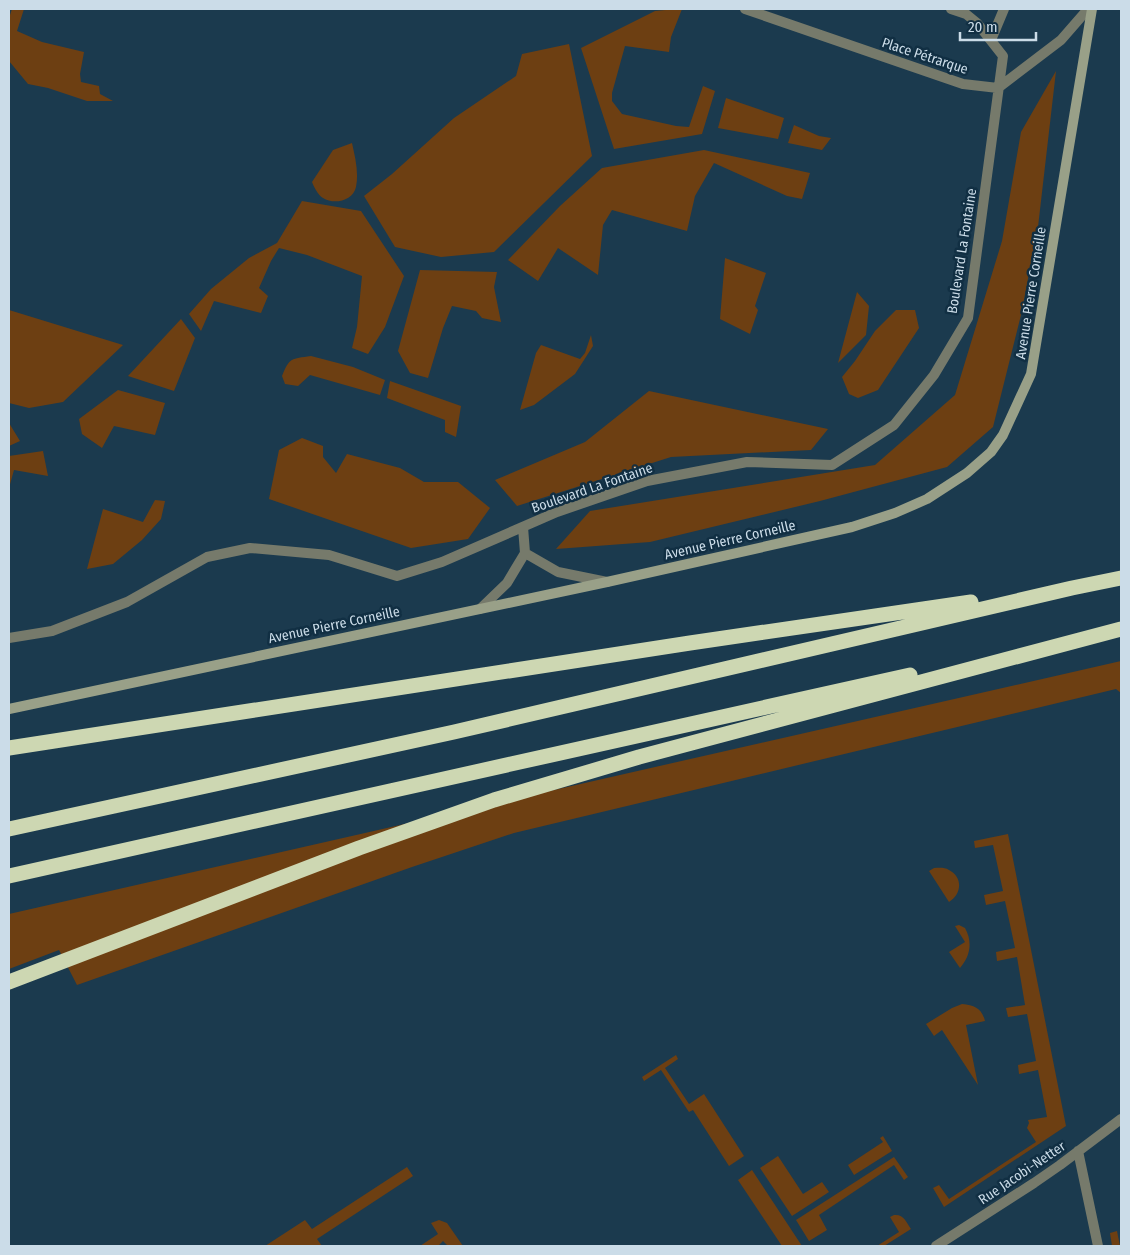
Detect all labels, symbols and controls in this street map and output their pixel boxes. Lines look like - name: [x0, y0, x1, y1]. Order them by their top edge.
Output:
- scale bar: [960, 10, 1036, 42]
- text: 20 m: [968, 18, 998, 36]
- street label: Place Pétrarque: [880, 34, 970, 78]
- street label: Boulevard La Fontaine: [944, 187, 980, 315]
- street label: Avenue Pierre Corneille: [1012, 225, 1050, 360]
- street label: Boulevard La Fontaine: [529, 459, 655, 517]
- street label: Avenue Pierre Corneille: [663, 517, 797, 563]
- street label: Avenue Pierre Corneille: [267, 603, 401, 647]
- street label: Rue Jacobi-Netter: [975, 1138, 1069, 1208]

